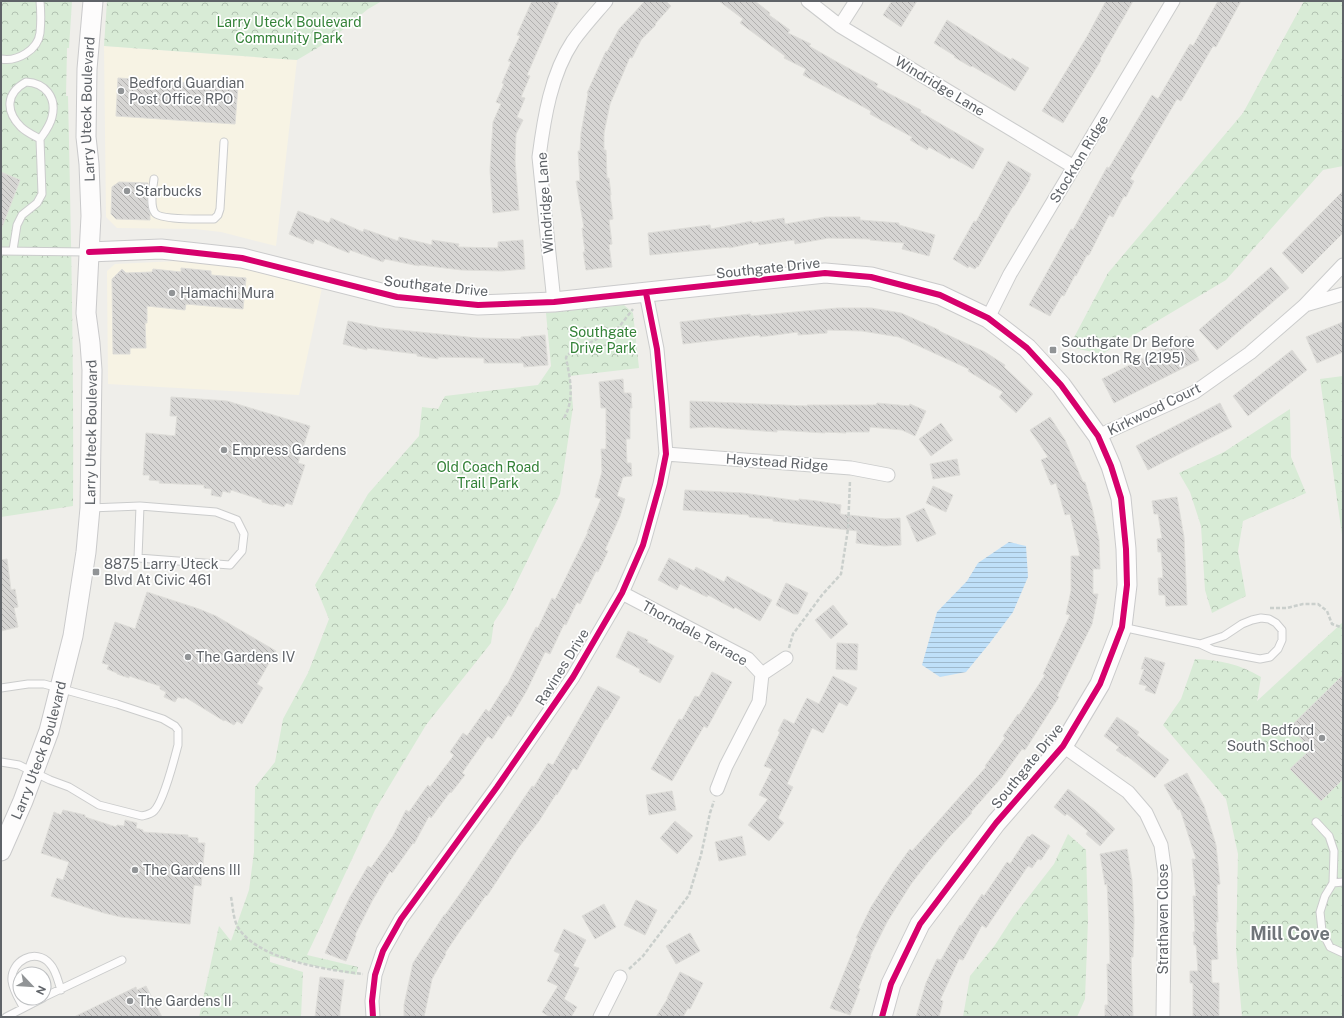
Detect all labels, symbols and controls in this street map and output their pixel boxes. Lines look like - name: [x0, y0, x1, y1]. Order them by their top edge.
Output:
- park label: Larry Uteck Boulevard Community Park: [216, 14, 362, 46]
- street label: Larry Uteck Boulevard: [78, 36, 98, 182]
- street label: Windridge Lane: [892, 53, 988, 119]
- place label: Bedford Guardian Post Office RPO: [129, 75, 244, 107]
- marker: Bedford Guardian Post Office RPO: [116, 86, 126, 96]
- street label: Stockton Ridge: [1046, 112, 1112, 206]
- street label: Windridge Lane: [533, 151, 557, 254]
- place label: Starbucks: [135, 183, 201, 199]
- marker: Starbucks: [122, 186, 132, 196]
- street label: Southgate Drive: [715, 255, 821, 281]
- street label: Southgate Drive: [383, 273, 489, 299]
- place label: Hamachi Mura: [180, 285, 274, 301]
- marker: Hamachi Mura: [167, 288, 177, 298]
- park label: Southgate Drive Park: [569, 324, 637, 356]
- place label: Southgate Dr Before Stockton Rg (2195): [1061, 334, 1195, 366]
- marker: Southgate Dr Before Stockton Rg (2195): [1048, 345, 1058, 355]
- street label: Larry Uteck Boulevard: [82, 359, 100, 505]
- street label: Kirkwood Court: [1105, 380, 1203, 438]
- place label: Empress Gardens: [232, 442, 346, 458]
- marker: Empress Gardens: [219, 445, 229, 455]
- street label: Haystead Ridge: [725, 450, 829, 474]
- park label: Old Coach Road Trail Park: [436, 459, 540, 491]
- place label: 8875 Larry Uteck Blvd At Civic 461: [104, 556, 219, 588]
- marker: 8875 Larry Uteck Blvd At Civic 461: [91, 567, 101, 577]
- street label: Thorndale Terrace: [639, 597, 751, 669]
- street label: Ravines Drive: [532, 626, 592, 708]
- place label: The Gardens IV: [196, 649, 296, 665]
- marker: The Gardens IV: [183, 652, 193, 662]
- street label: Larry Uteck Boulevard: [8, 679, 69, 822]
- street label: Southgate Drive: [988, 720, 1066, 812]
- place label: Bedford South School: [1227, 722, 1314, 754]
- marker: Bedford South School: [1317, 733, 1327, 743]
- place label: The Gardens III: [143, 862, 241, 878]
- street label: Strathaven Close: [1155, 863, 1171, 974]
- marker: The Gardens III: [130, 865, 140, 875]
- district label: Mill Cove: [1250, 923, 1330, 944]
- north arrow: [12, 966, 52, 1006]
- text: N: [34, 984, 48, 997]
- place label: The Gardens II: [138, 993, 232, 1009]
- marker: The Gardens II: [125, 996, 135, 1006]

